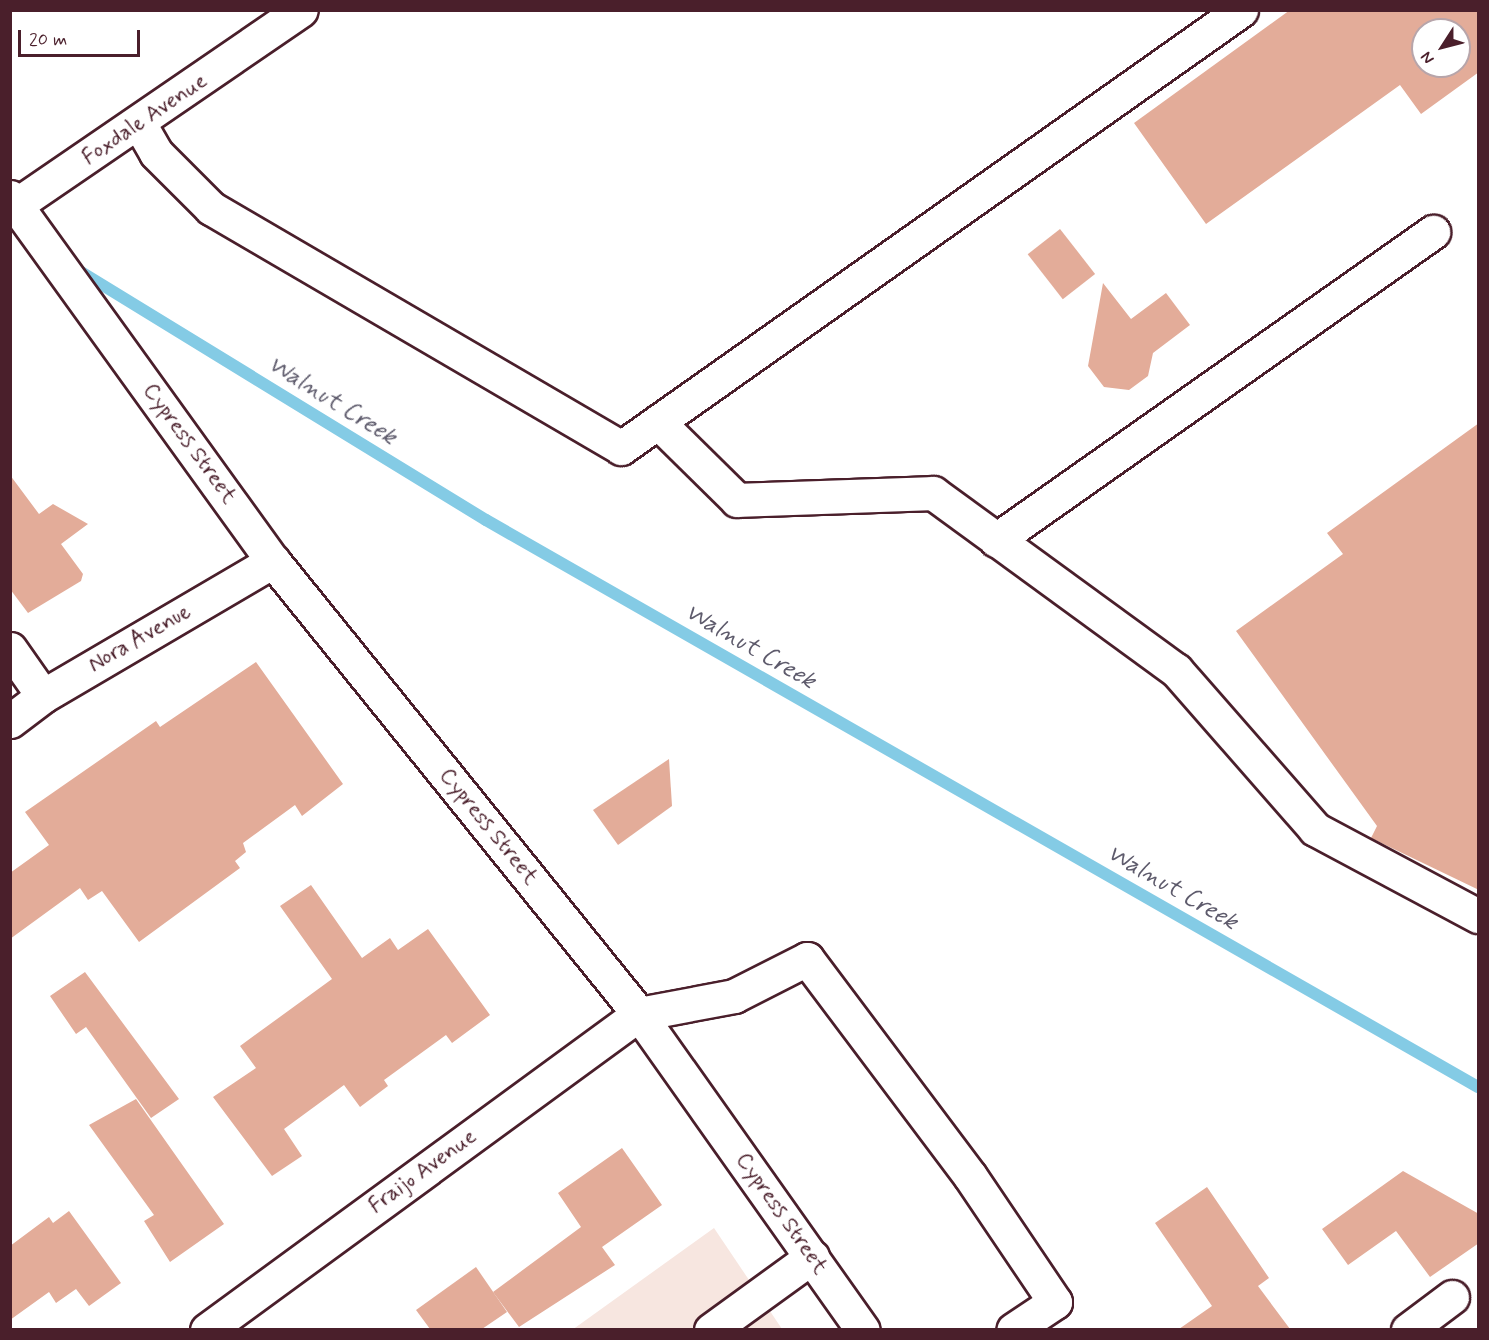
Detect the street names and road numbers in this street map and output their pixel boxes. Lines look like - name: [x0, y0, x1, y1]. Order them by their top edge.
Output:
- street label: Foxdale Avenue: [77, 68, 213, 172]
- street label: Cypress Street: [136, 379, 242, 509]
- street label: Nora Avenue: [83, 598, 197, 680]
- street label: Cypress Street: [433, 763, 543, 891]
- street label: Fraijo Avenue: [364, 1124, 482, 1220]
- street label: Cypress Street: [729, 1148, 833, 1280]

